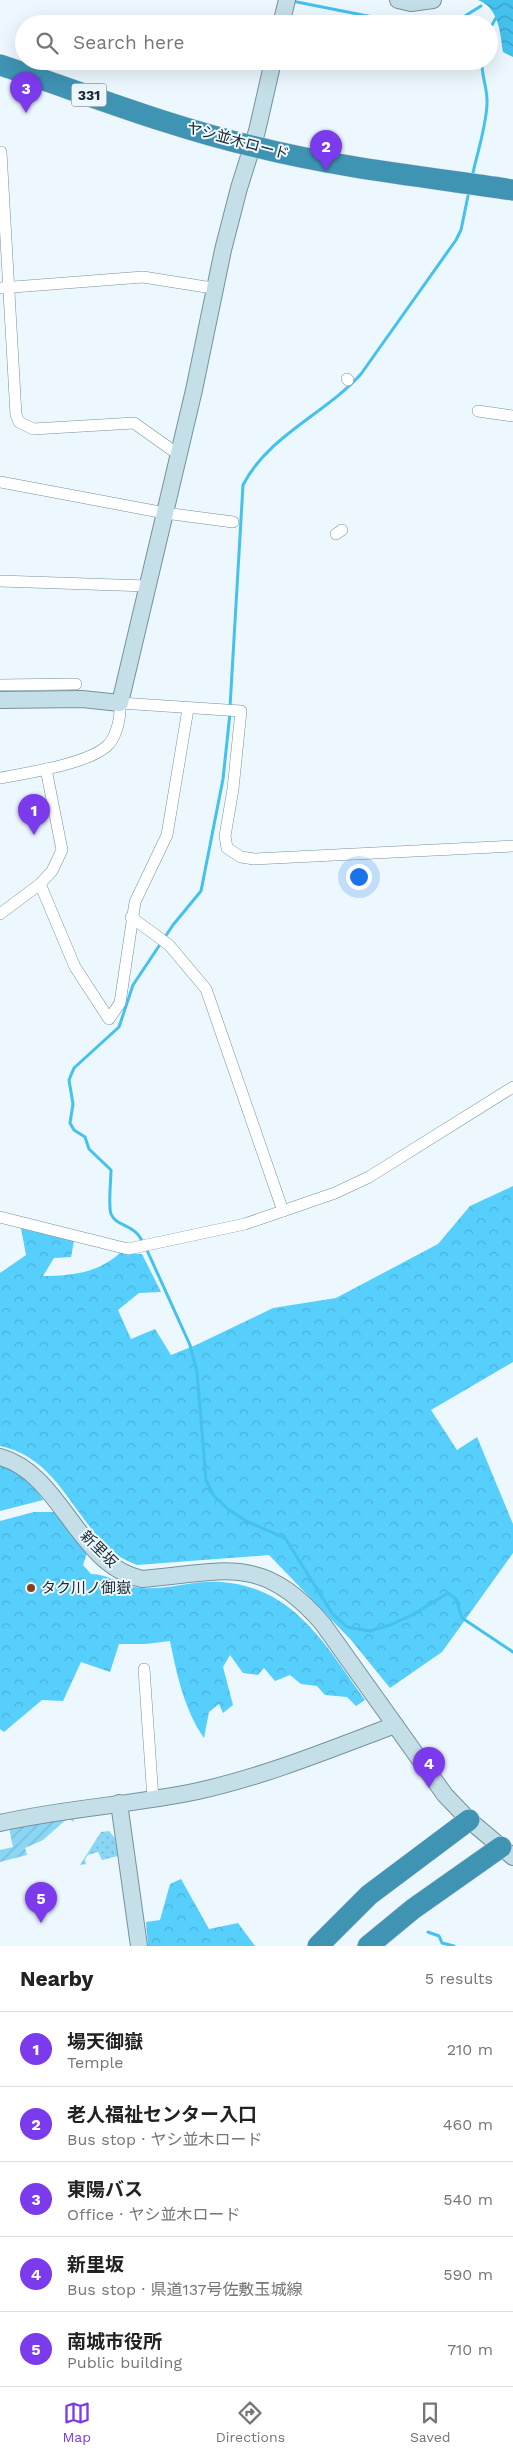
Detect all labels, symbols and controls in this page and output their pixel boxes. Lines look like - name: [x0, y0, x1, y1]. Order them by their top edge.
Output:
- search box: [15, 15, 498, 70]
- icon: search: [33, 29, 61, 57]
- text: Search here: [73, 31, 184, 54]
- pin: 3: [10, 72, 42, 113]
- road number: 331: [72, 84, 106, 106]
- street label: ヤシ並木ロード: [185, 119, 291, 163]
- pin: 2: [310, 130, 342, 171]
- pin: 1: [18, 794, 50, 835]
- your location: [346, 864, 372, 890]
- street label: 新里坂: [77, 1527, 121, 1571]
- place label: タク川ノ御嶽: [41, 1579, 131, 1597]
- marker: タク川ノ御嶽: [25, 1582, 37, 1594]
- pin: 4: [413, 1747, 445, 1788]
- pin: 5: [25, 1882, 57, 1923]
- text: Nearby: [20, 1966, 93, 1991]
- text: 5 results: [425, 1969, 493, 1988]
- text: 場天御嶽: [67, 2030, 143, 2053]
- text: 1: [33, 2040, 39, 2059]
- text: 210 m: [447, 2040, 493, 2059]
- text: Temple: [67, 2053, 124, 2072]
- text: 老人福祉センター入口: [67, 2103, 257, 2126]
- text: 2: [31, 2115, 41, 2134]
- text: 460 m: [443, 2115, 493, 2134]
- text: Bus stop · ヤシ並木ロード: [67, 2130, 263, 2149]
- text: 東陽バス: [67, 2178, 143, 2201]
- text: 3: [31, 2190, 41, 2209]
- text: 540 m: [443, 2190, 493, 2209]
- text: Office · ヤシ並木ロード: [67, 2205, 241, 2224]
- text: 新里坂: [67, 2253, 124, 2276]
- text: 4: [31, 2265, 41, 2284]
- text: 590 m: [443, 2265, 493, 2284]
- text: Bus stop · 県道137号佐敷玉城線: [67, 2280, 302, 2299]
- text: 南城市役所: [67, 2330, 162, 2353]
- text: 5: [31, 2340, 41, 2359]
- text: 710 m: [447, 2340, 493, 2359]
- text: Public building: [67, 2353, 182, 2372]
- tab: Map: [62, 2399, 91, 2445]
- tab: Directions: [216, 2399, 285, 2445]
- tab: Saved: [410, 2399, 451, 2445]

